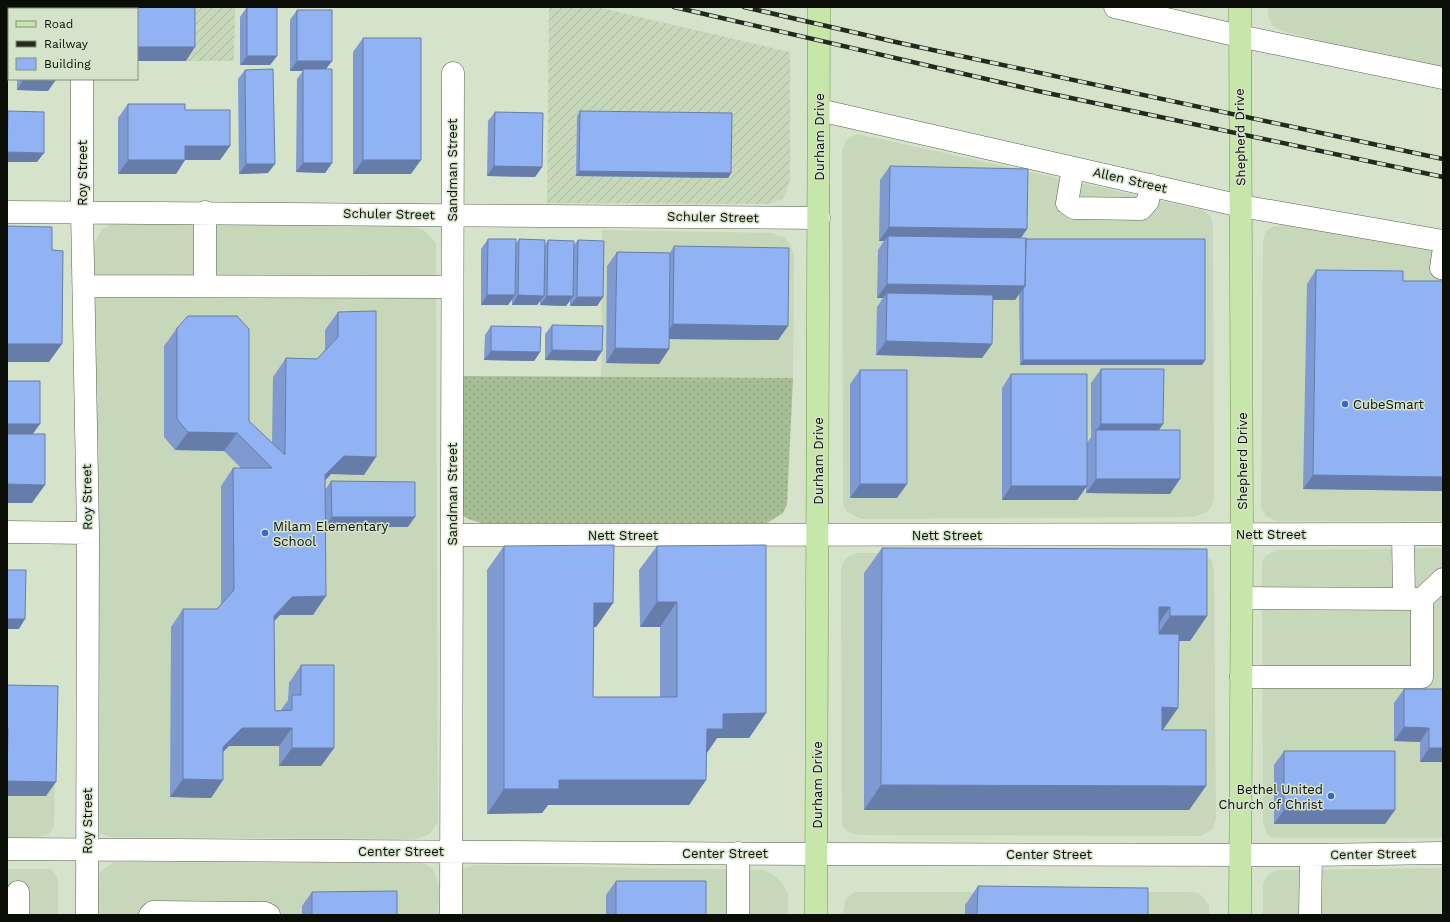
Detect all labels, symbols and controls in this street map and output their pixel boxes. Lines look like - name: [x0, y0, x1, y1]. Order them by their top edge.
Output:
- legend: [8, 8, 138, 80]
- text: Road: [44, 17, 73, 31]
- text: Railway: [44, 37, 89, 51]
- text: Building: [44, 57, 91, 71]
- street label: Shepherd Drive: [1232, 88, 1248, 186]
- street label: Durham Drive: [812, 93, 827, 181]
- street label: Sandman Street: [445, 118, 460, 222]
- street label: Roy Street: [75, 139, 90, 206]
- street label: Allen Street: [1091, 164, 1169, 196]
- street label: Schuler Street: [343, 206, 436, 222]
- street label: Schuler Street: [667, 209, 760, 225]
- place label: CubeSmart: [1353, 397, 1424, 412]
- marker: CubeSmart: [1340, 399, 1350, 409]
- street label: Shepherd Drive: [1235, 412, 1250, 510]
- street label: Durham Drive: [811, 417, 826, 505]
- street label: Sandman Street: [445, 442, 460, 546]
- street label: Roy Street: [79, 463, 95, 530]
- place label: Milam Elementary School: [273, 519, 388, 549]
- street label: Nett Street: [1236, 527, 1307, 542]
- marker: Milam Elementary School: [260, 528, 270, 538]
- street label: Nett Street: [588, 528, 659, 543]
- street label: Nett Street: [912, 528, 983, 543]
- street label: Durham Drive: [810, 741, 825, 829]
- place label: Bethel United Church of Christ: [1218, 782, 1324, 812]
- street label: Roy Street: [80, 787, 95, 854]
- marker: Bethel United Church of Christ: [1326, 791, 1336, 801]
- street label: Center Street: [358, 844, 444, 859]
- street label: Center Street: [682, 846, 768, 861]
- street label: Center Street: [1330, 846, 1417, 862]
- street label: Center Street: [1006, 847, 1092, 862]

